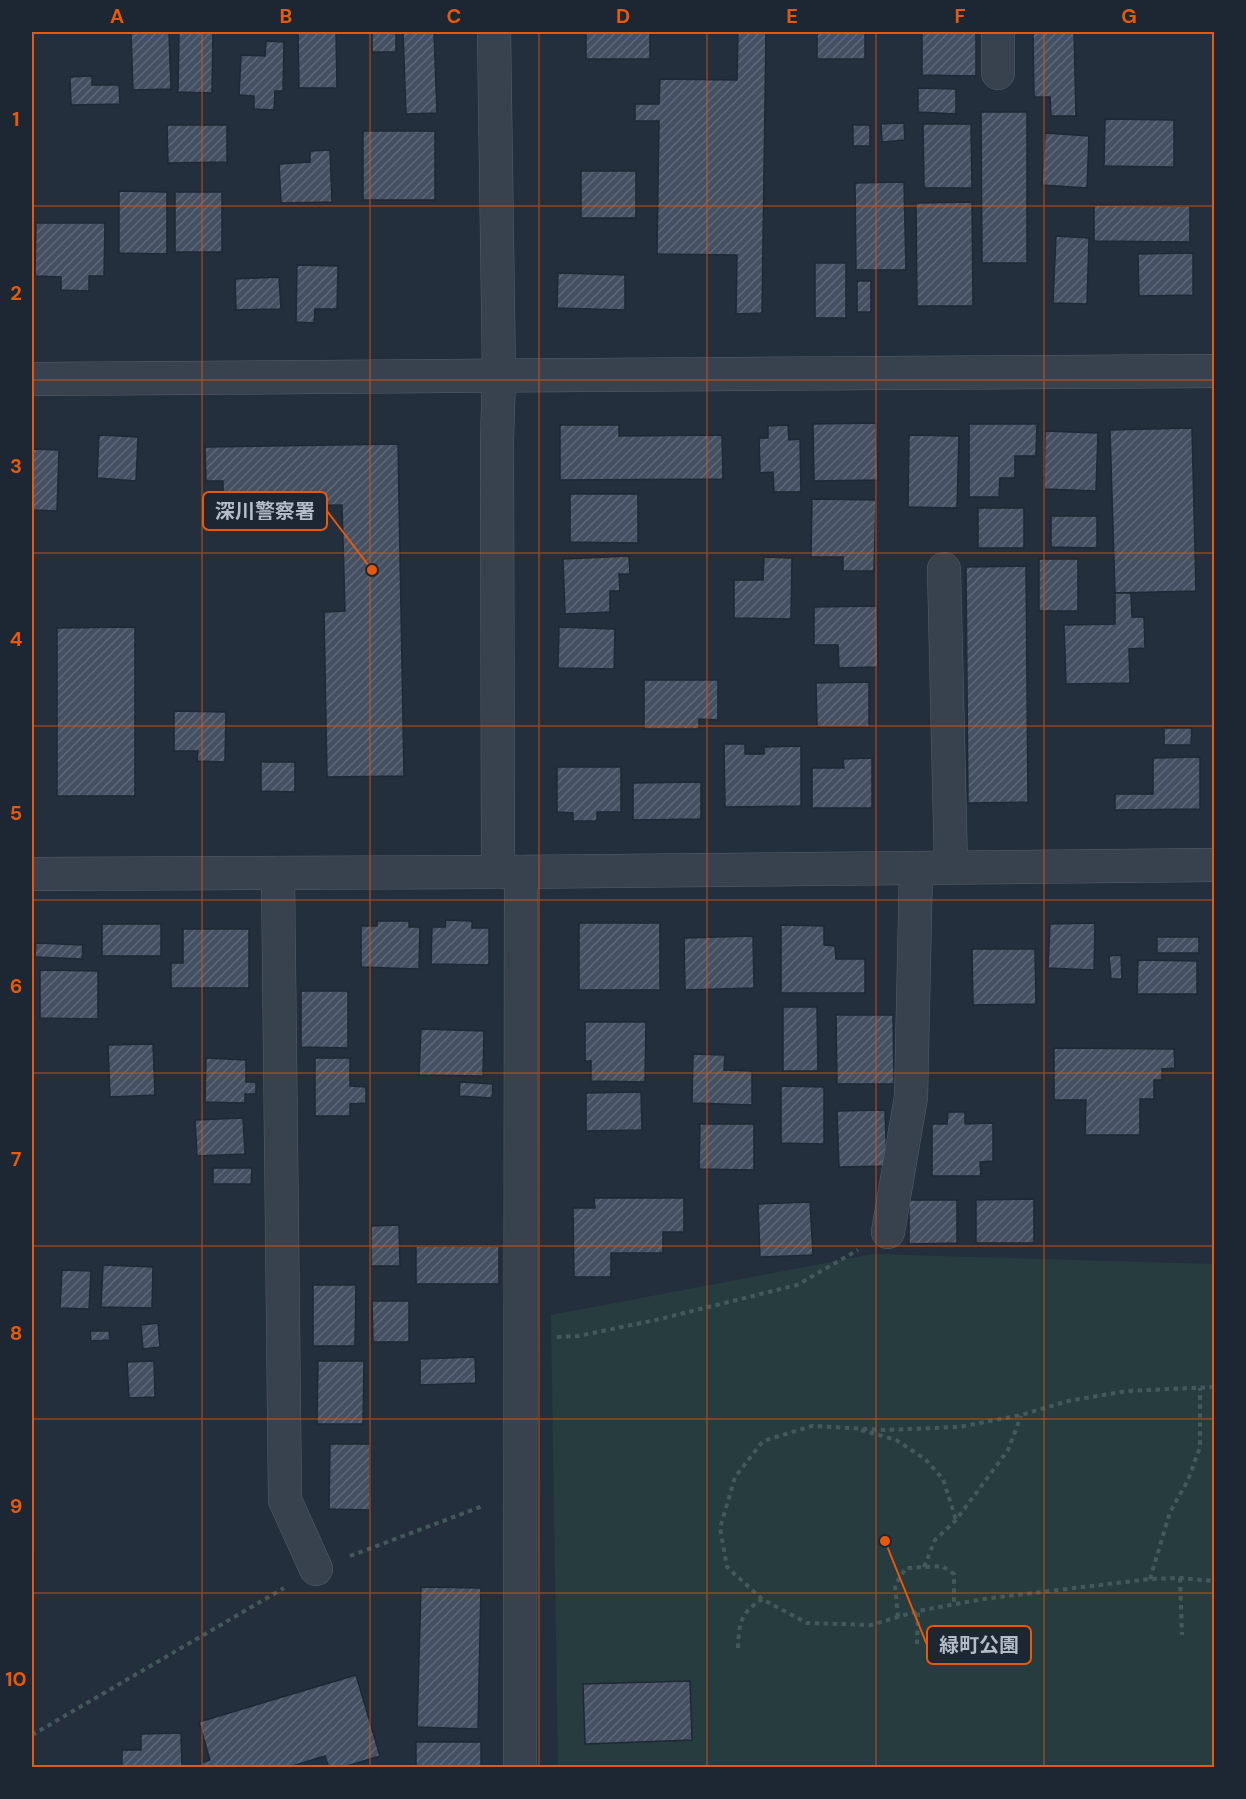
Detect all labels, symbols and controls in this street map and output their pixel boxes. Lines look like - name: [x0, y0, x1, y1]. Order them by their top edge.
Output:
- text: A: [110, 3, 124, 29]
- text: B: [280, 3, 292, 29]
- text: C: [447, 3, 461, 29]
- text: D: [616, 3, 630, 29]
- text: E: [786, 3, 798, 29]
- text: F: [954, 3, 966, 29]
- text: G: [1121, 3, 1137, 29]
- text: 1: [12, 106, 20, 132]
- text: 2: [10, 280, 22, 306]
- text: 3: [10, 453, 22, 479]
- callout: 深川警察署: [203, 492, 327, 530]
- text: 深川警察署: [215, 498, 315, 524]
- text: 4: [10, 626, 23, 652]
- text: 5: [10, 800, 22, 826]
- text: 6: [10, 973, 22, 999]
- text: 7: [11, 1146, 22, 1172]
- text: 8: [10, 1320, 22, 1346]
- text: 9: [10, 1493, 22, 1519]
- callout: 緑町公園: [927, 1626, 1031, 1664]
- text: 緑町公園: [939, 1632, 1019, 1658]
- text: 10: [5, 1666, 27, 1692]

